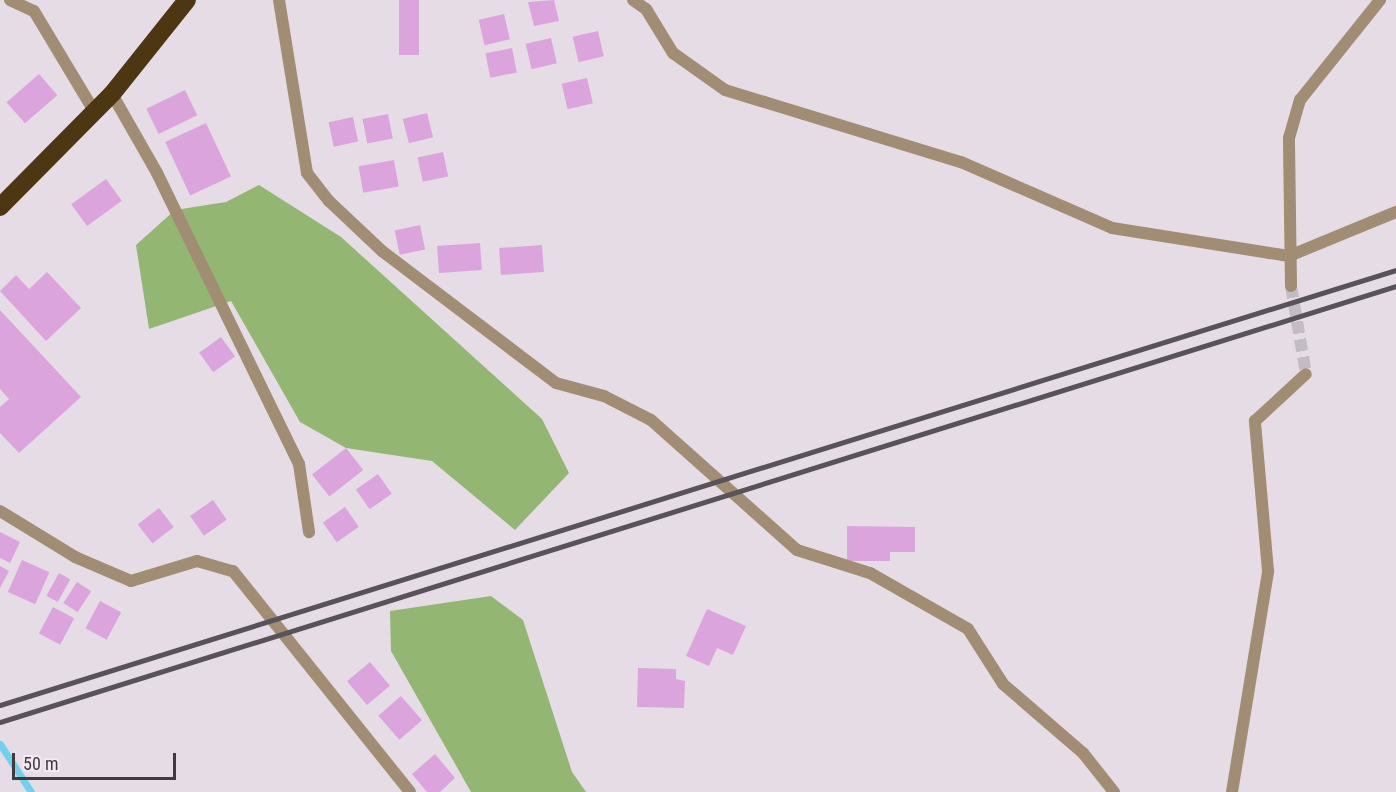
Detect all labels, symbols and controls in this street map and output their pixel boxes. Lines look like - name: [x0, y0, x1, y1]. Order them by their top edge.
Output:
- scale bar: [15, 741, 178, 779]
- text: 50 m: [23, 753, 58, 774]

